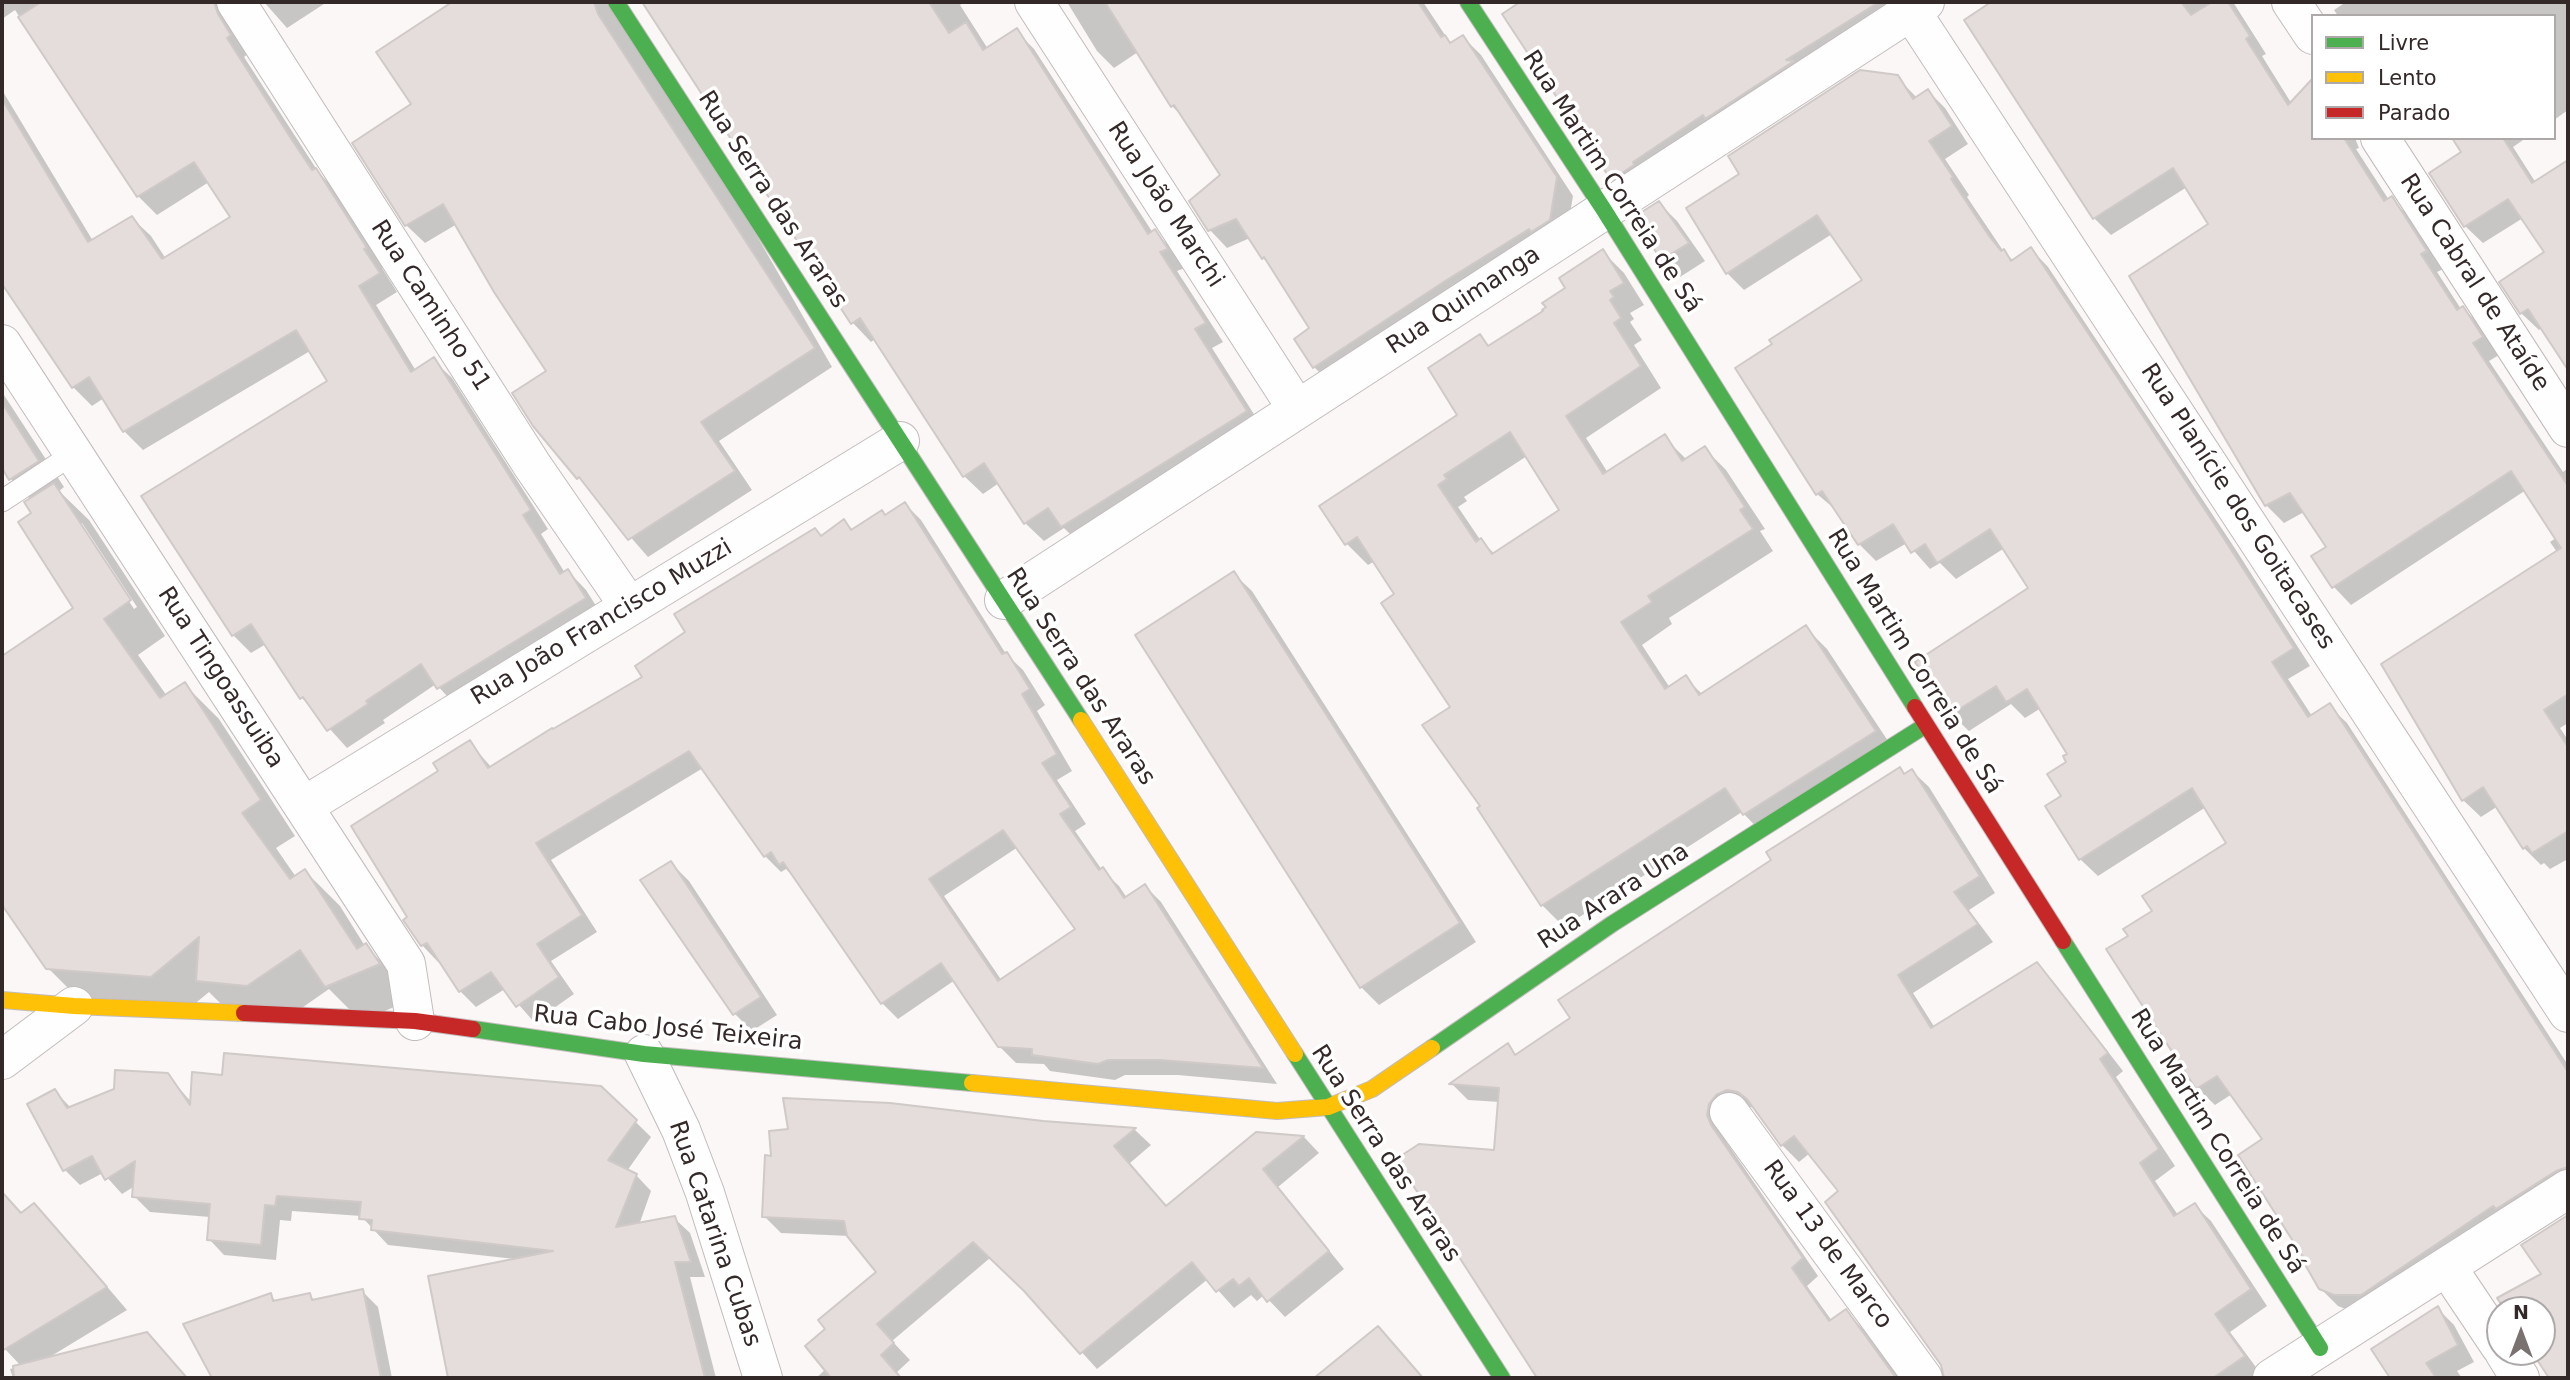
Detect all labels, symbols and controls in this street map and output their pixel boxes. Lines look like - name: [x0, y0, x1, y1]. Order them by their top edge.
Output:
- legend: [2311, 14, 2556, 140]
- text: Livre: [2378, 31, 2429, 55]
- street label: Rua Martim Correia de Sá: [1515, 45, 1707, 319]
- text: Lento: [2378, 66, 2437, 90]
- street label: Rua Serra das Araras: [691, 86, 853, 314]
- text: Parado: [2378, 101, 2450, 125]
- street label: Rua João Marchi: [1101, 117, 1229, 293]
- street label: Rua Cabral de Ataíde: [2393, 169, 2555, 397]
- street label: Rua Caminho 51: [364, 215, 496, 397]
- street label: Rua Quimanga: [1382, 241, 1546, 361]
- street label: Rua Planície dos Goitacases: [2134, 359, 2340, 655]
- street label: Rua Martim Correia de Sá: [1820, 524, 2008, 800]
- street label: Rua João Francisco Muzzi: [466, 534, 738, 712]
- street label: Rua Serra das Araras: [999, 563, 1161, 791]
- street label: Rua Tingoassuiba: [151, 582, 289, 774]
- street label: Rua Arara Una: [1533, 838, 1695, 956]
- street label: Rua Cabo José Teixeira: [532, 1001, 804, 1057]
- street label: Rua Martim Correia de Sá: [2123, 1004, 2311, 1280]
- street label: Rua Serra das Araras: [1304, 1040, 1466, 1268]
- street label: Rua Catarina Cubas: [662, 1117, 766, 1351]
- street label: Rua 13 de Marco: [1756, 1155, 1898, 1335]
- north arrow: [2486, 1296, 2556, 1366]
- text: N: [2513, 1301, 2529, 1323]

